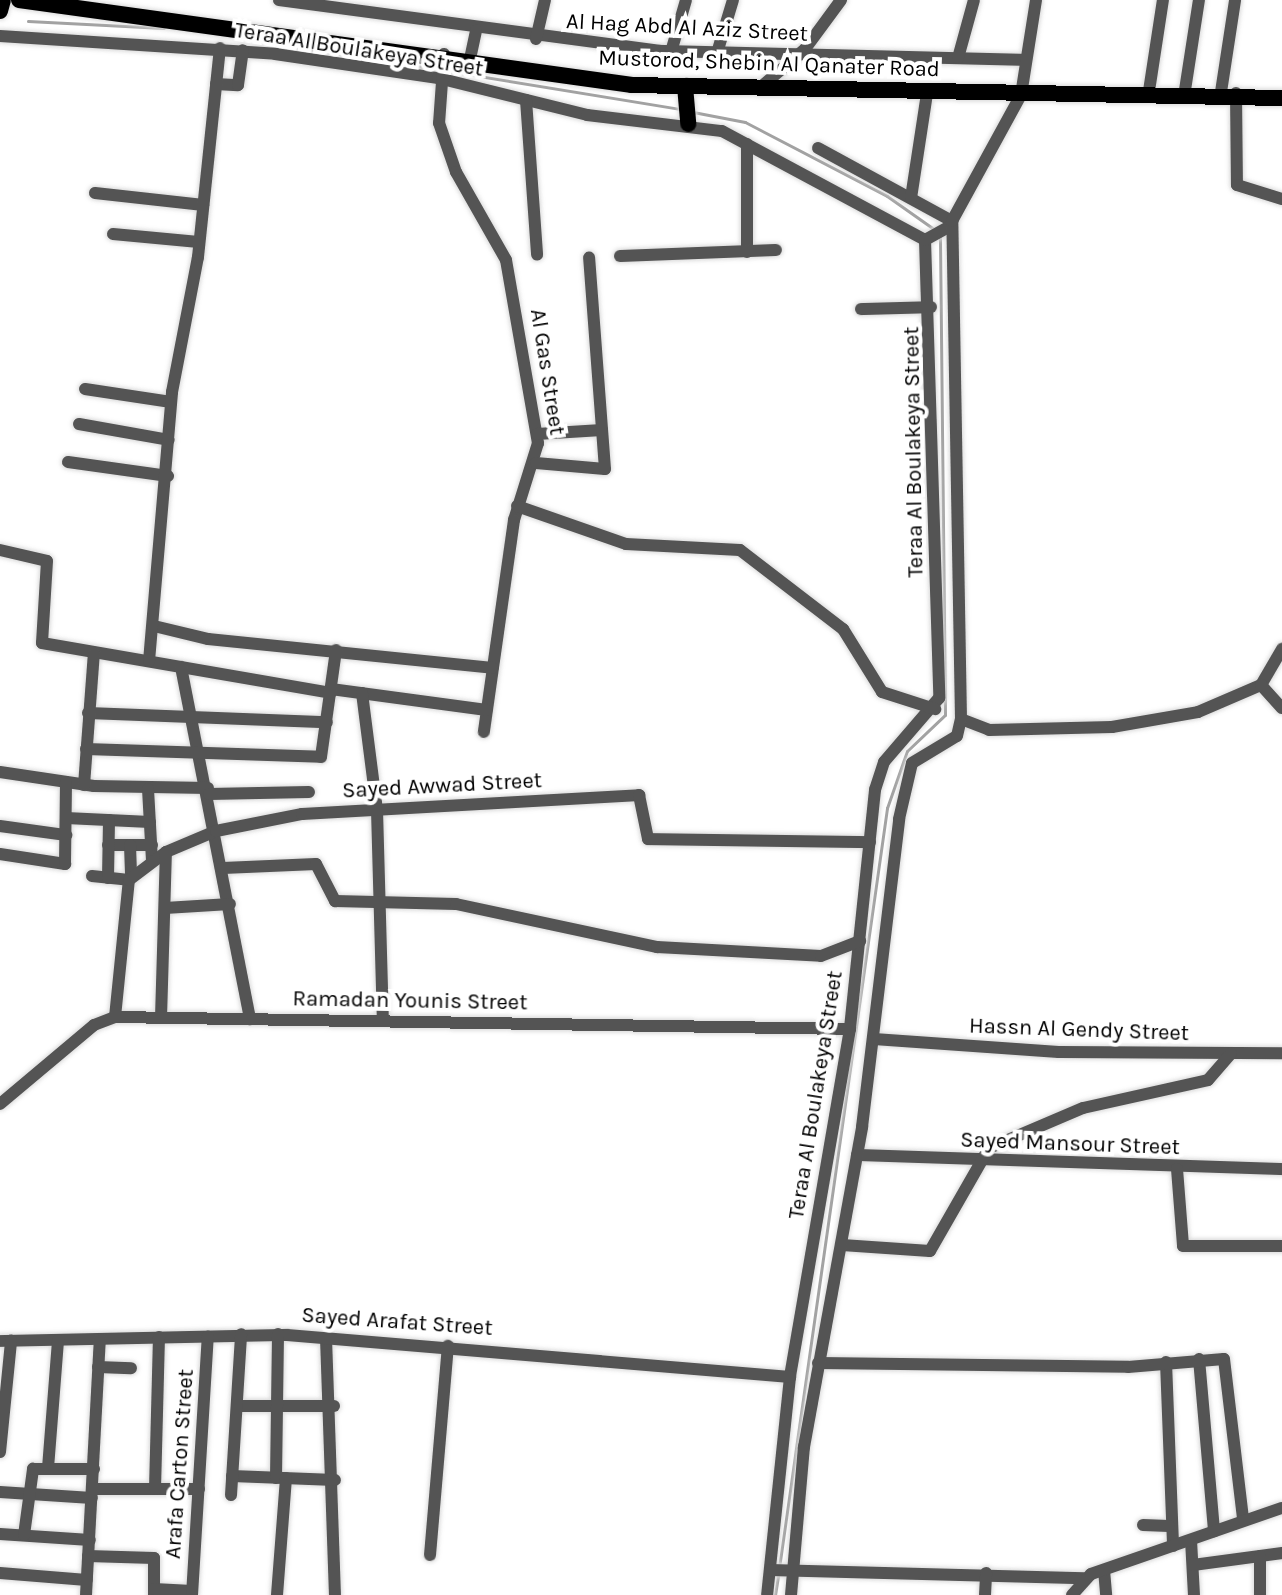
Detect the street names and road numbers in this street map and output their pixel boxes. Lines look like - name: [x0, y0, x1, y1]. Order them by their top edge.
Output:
- street label: Al Hag Abd Al Aziz Street: [565, 8, 809, 48]
- street label: Teraa Al Boulakeya Street: [233, 17, 485, 83]
- street label: Mustorod, Shebin Al Qanater Road: [598, 45, 940, 83]
- street label: Al Gas Street: [524, 307, 570, 437]
- street label: Teraa Al Boulakeya Street: [899, 326, 929, 578]
- street label: Sayed Awwad Street: [341, 768, 543, 804]
- street label: Teraa Al Boulakeya Street: [783, 969, 849, 1221]
- street label: Ramadan Younis Street: [292, 986, 528, 1016]
- street label: Hassn Al Gendy Street: [969, 1013, 1189, 1047]
- street label: Sayed Mansour Street: [960, 1127, 1180, 1161]
- street label: Sayed Arafat Street: [301, 1302, 493, 1342]
- street label: Arafa Carton Street: [160, 1368, 200, 1560]

